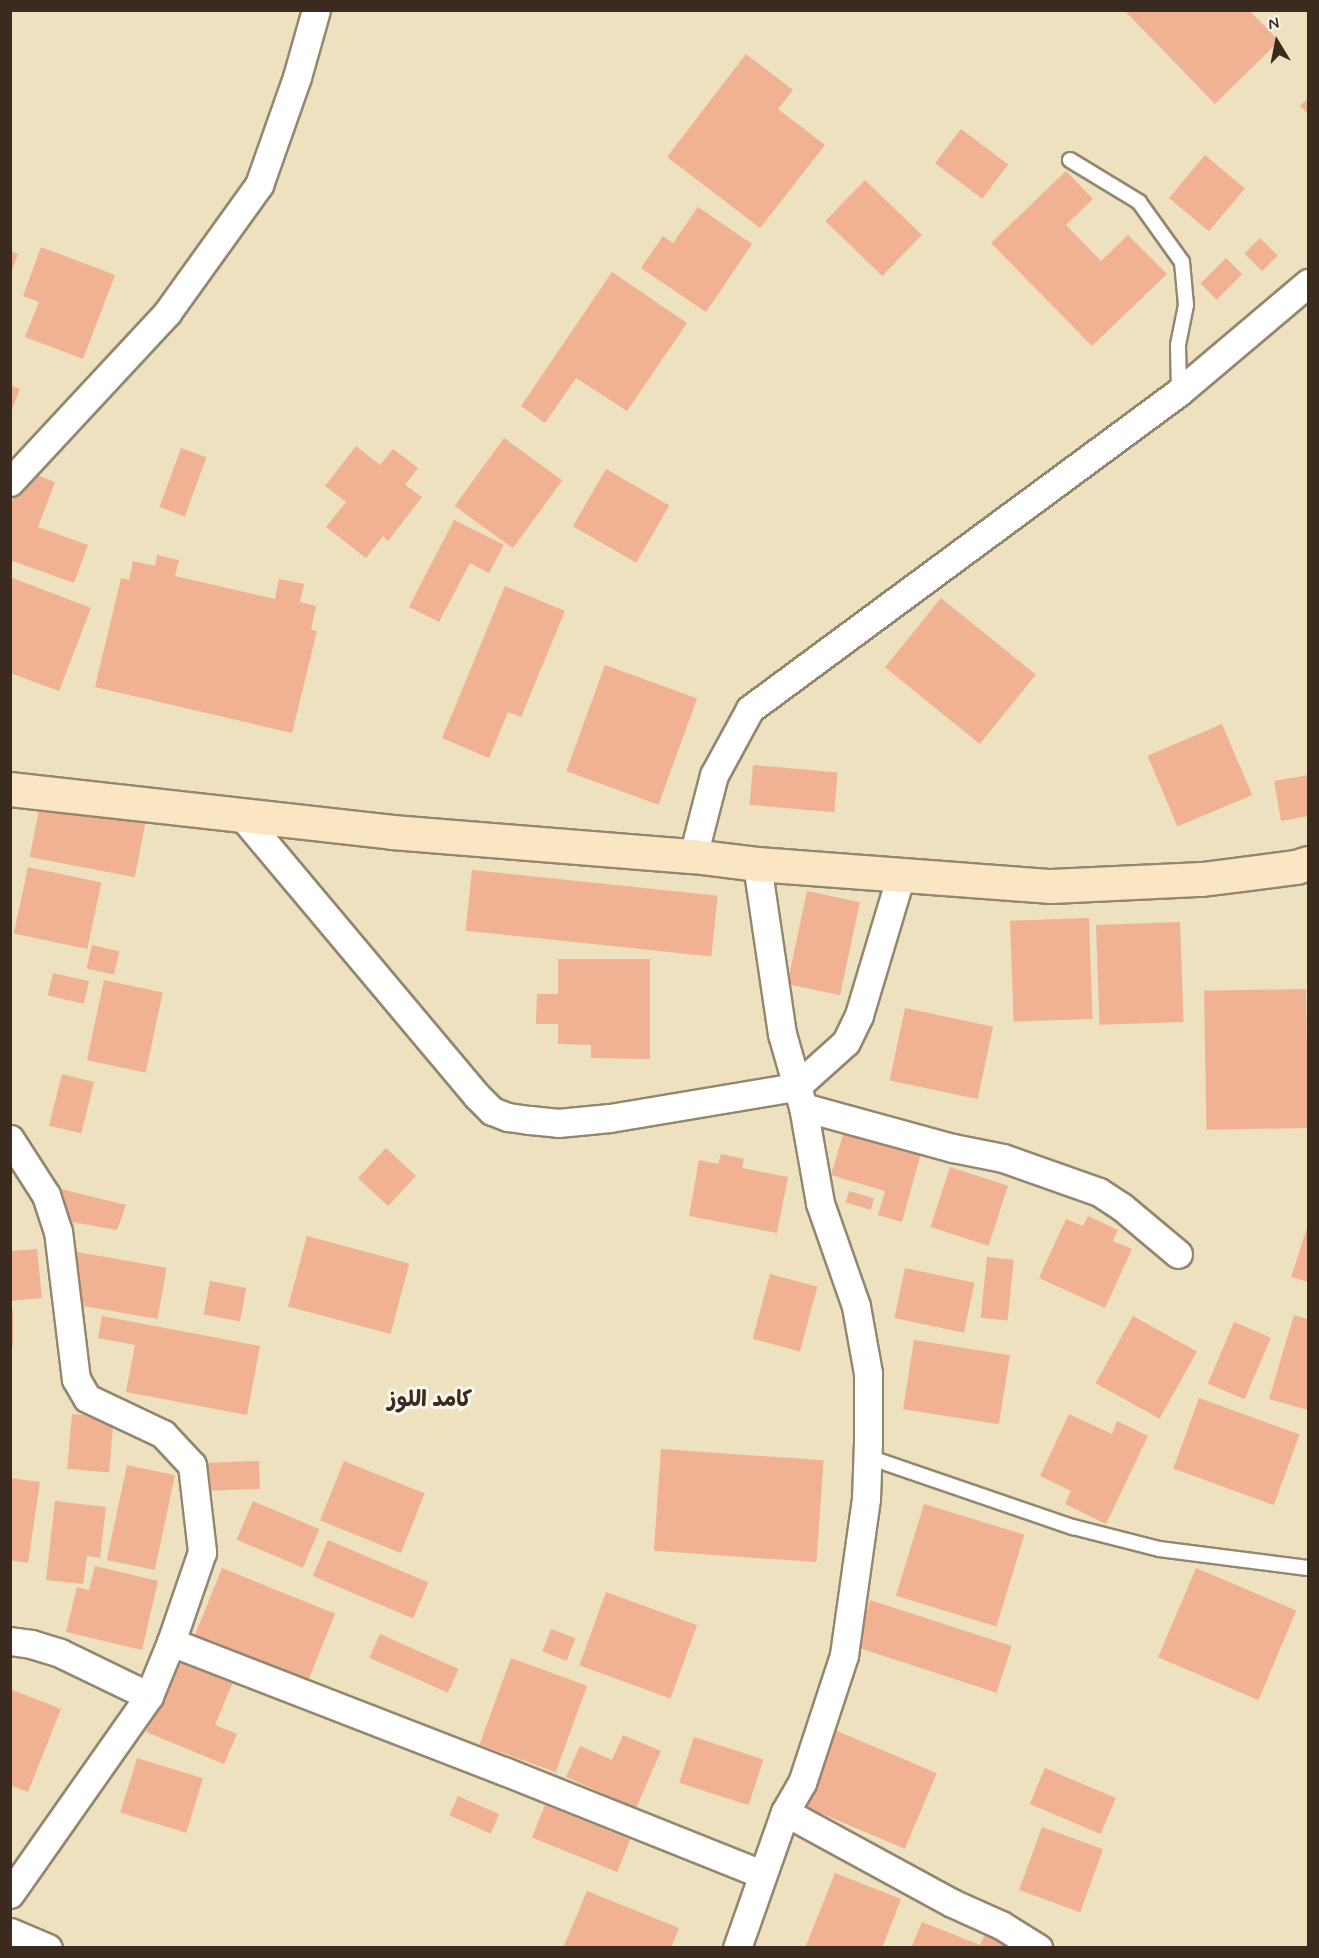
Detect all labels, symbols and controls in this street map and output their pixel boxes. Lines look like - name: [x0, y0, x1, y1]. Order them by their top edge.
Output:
- north arrow: [1247, 12, 1307, 72]
- text: N: [1267, 13, 1281, 35]
- district label: كامد اللوز: [388, 1388, 472, 1414]

